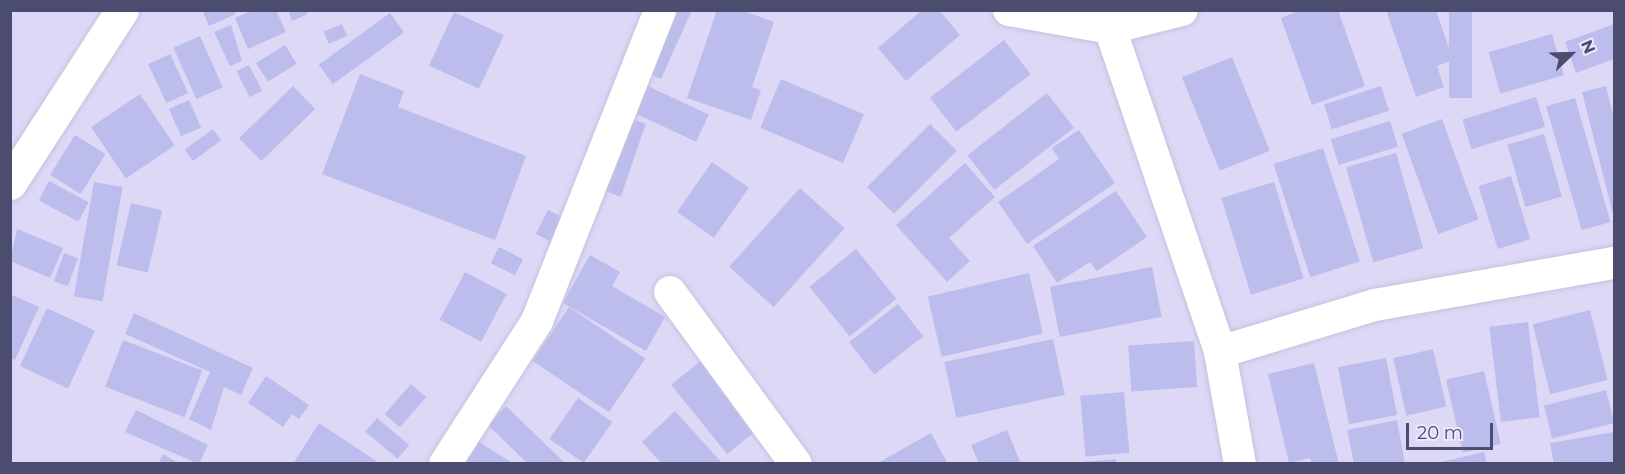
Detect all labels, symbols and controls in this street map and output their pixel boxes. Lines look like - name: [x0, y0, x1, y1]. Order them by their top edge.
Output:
- north arrow: [1541, 24, 1601, 84]
- text: N: [1577, 37, 1599, 56]
- scale bar: [1409, 411, 1496, 449]
- text: 20 m: [1417, 422, 1463, 444]

